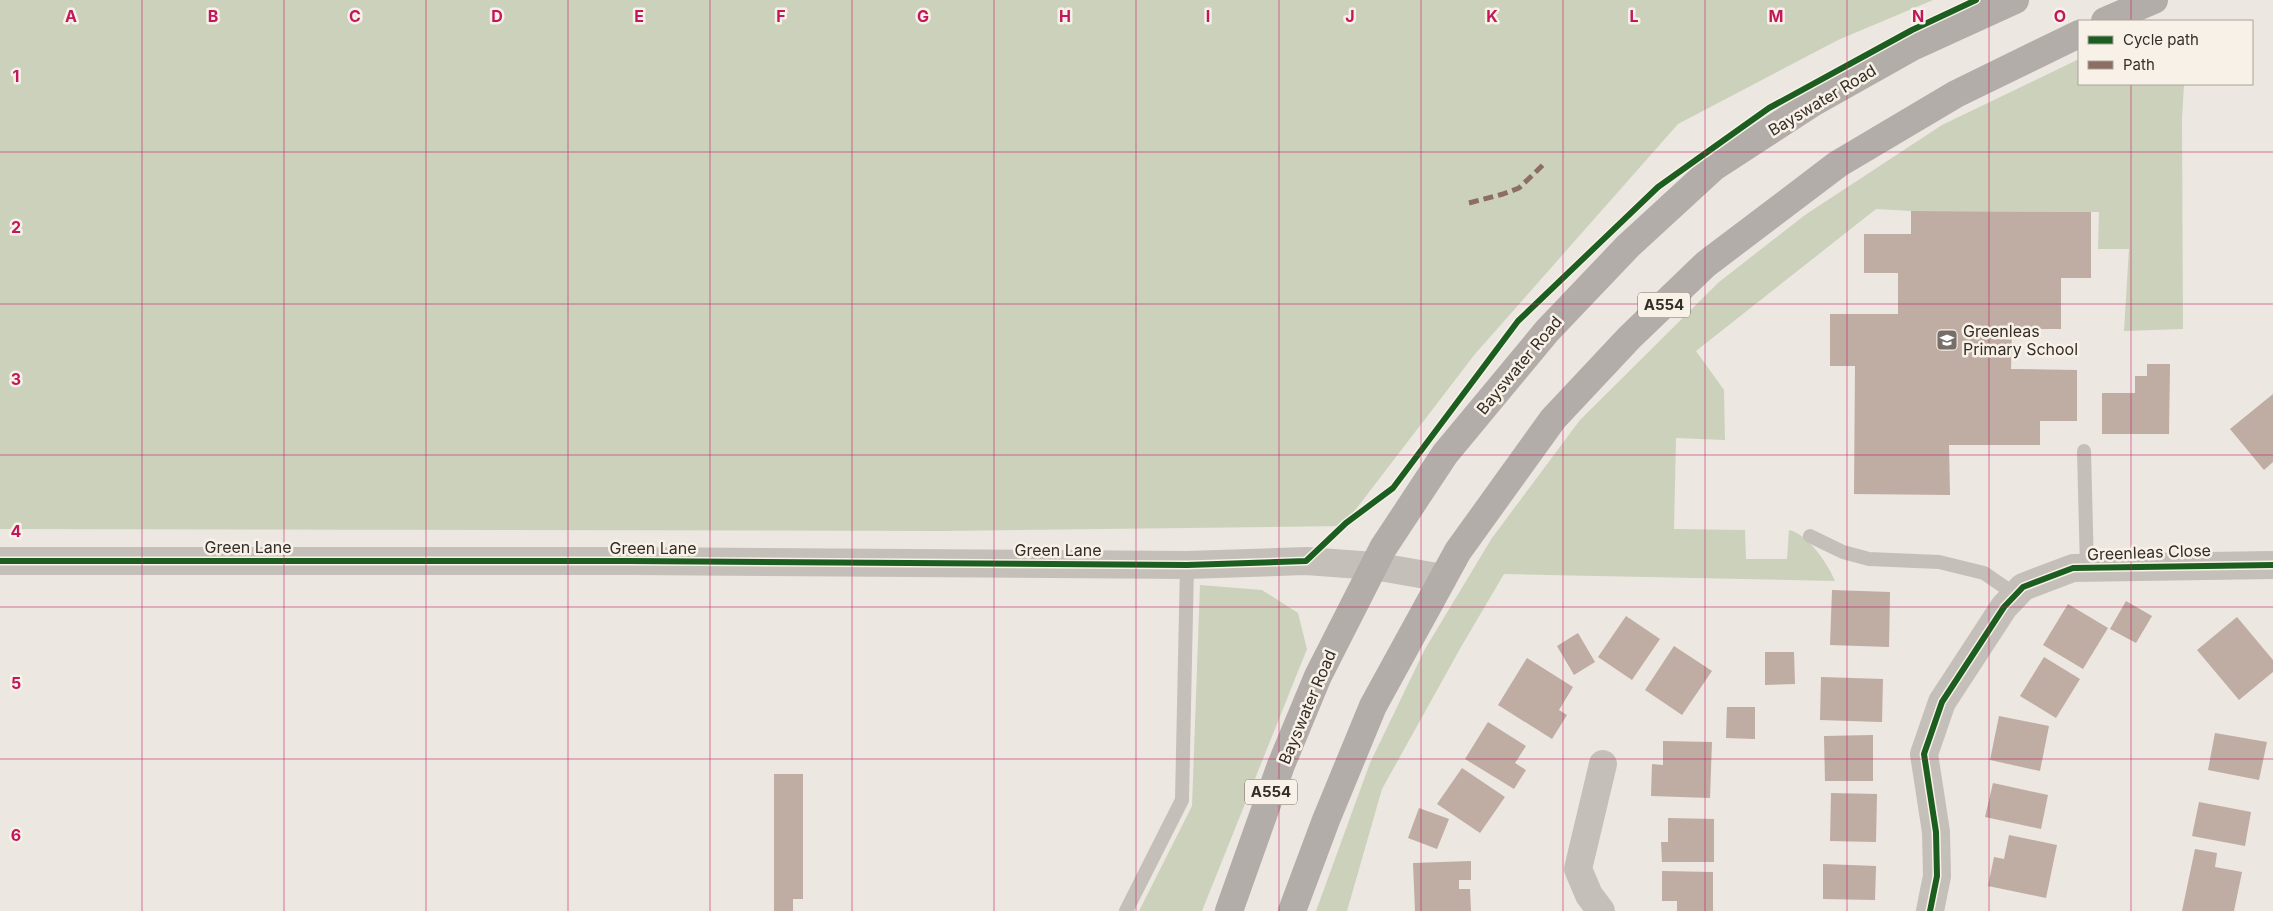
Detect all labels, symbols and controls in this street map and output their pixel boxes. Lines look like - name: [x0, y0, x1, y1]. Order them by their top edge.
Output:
- text: A: [65, 6, 77, 26]
- text: B: [208, 6, 218, 26]
- text: C: [349, 6, 361, 26]
- text: D: [491, 6, 503, 26]
- text: E: [634, 6, 644, 26]
- text: F: [776, 6, 786, 26]
- text: G: [917, 6, 929, 26]
- text: H: [1059, 6, 1071, 26]
- text: I: [1206, 6, 1210, 26]
- text: J: [1345, 6, 1355, 26]
- text: K: [1486, 6, 1498, 26]
- text: L: [1629, 6, 1639, 26]
- text: M: [1769, 6, 1783, 26]
- text: N: [1912, 6, 1924, 26]
- text: O: [2054, 6, 2066, 26]
- legend: [2078, 20, 2253, 85]
- text: Cycle path: [2123, 30, 2199, 49]
- text: Path: [2123, 55, 2155, 74]
- street label: Bayswater Road: [1764, 60, 1880, 140]
- text: 1: [13, 66, 19, 86]
- text: 2: [11, 217, 21, 237]
- road number: A554: [1638, 292, 1690, 318]
- street label: Bayswater Road: [1472, 312, 1566, 418]
- place label: Greenleas Primary School: [1963, 321, 2078, 359]
- school or university icon: Greenleas Primary School: [1935, 328, 1959, 352]
- text: 3: [11, 369, 21, 389]
- text: 4: [11, 521, 22, 541]
- street label: Green Lane: [204, 537, 292, 557]
- street label: Green Lane: [609, 538, 697, 558]
- street label: Green Lane: [1014, 540, 1102, 560]
- street label: Greenleas Close: [2087, 540, 2211, 564]
- street label: Bayswater Road: [1274, 647, 1340, 767]
- text: 5: [11, 673, 21, 693]
- road number: A554: [1245, 780, 1297, 804]
- text: 6: [11, 825, 21, 845]

